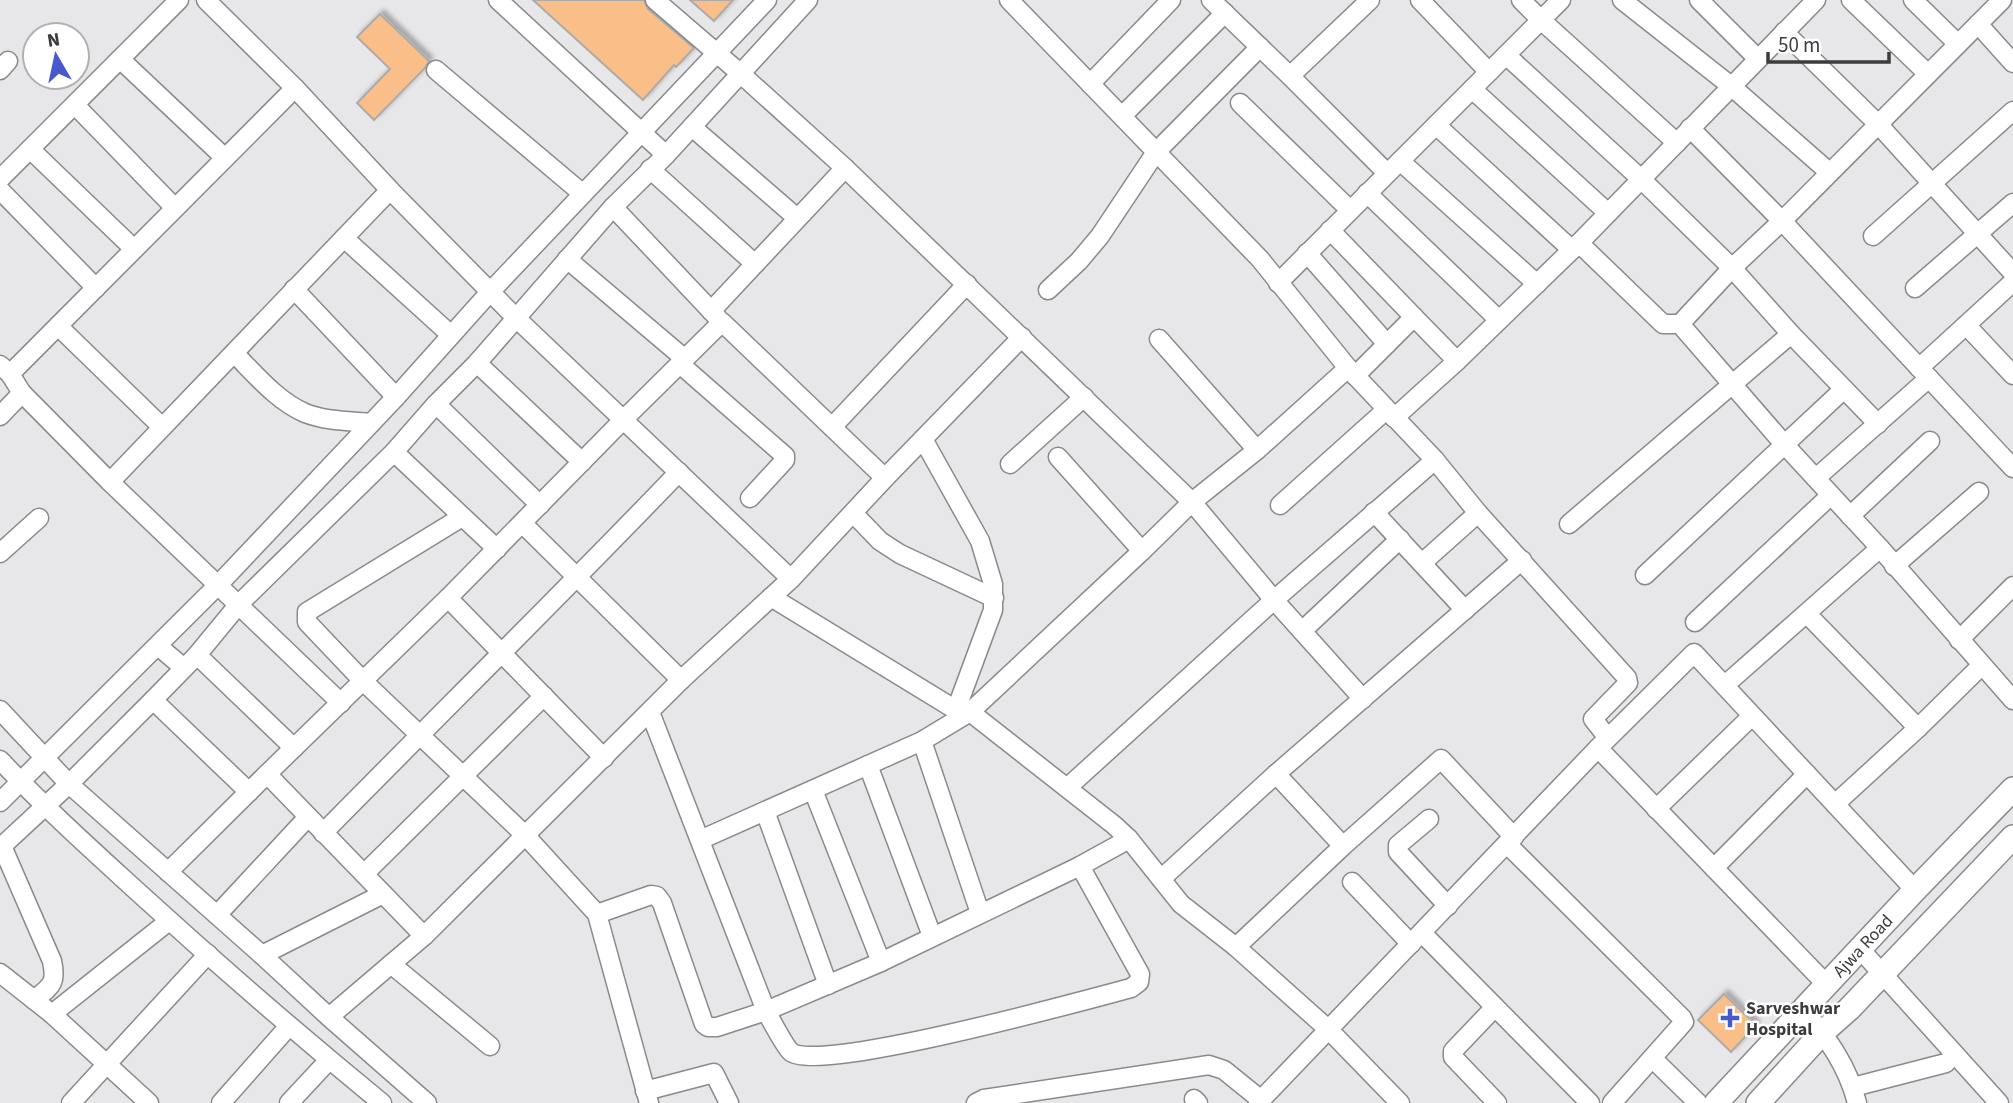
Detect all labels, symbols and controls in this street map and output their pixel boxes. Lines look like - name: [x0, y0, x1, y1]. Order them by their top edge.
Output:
- north arrow: [21, 21, 91, 91]
- scale bar: [1768, 21, 1889, 65]
- text: N: [45, 26, 62, 55]
- text: 50 m: [1778, 30, 1820, 60]
- street label: Ajwa Road: [1827, 909, 1899, 983]
- place label: Sarveshwar Hospital: [1746, 996, 1841, 1042]
- marker: Sarveshwar Hospital: [1720, 1008, 1740, 1028]

